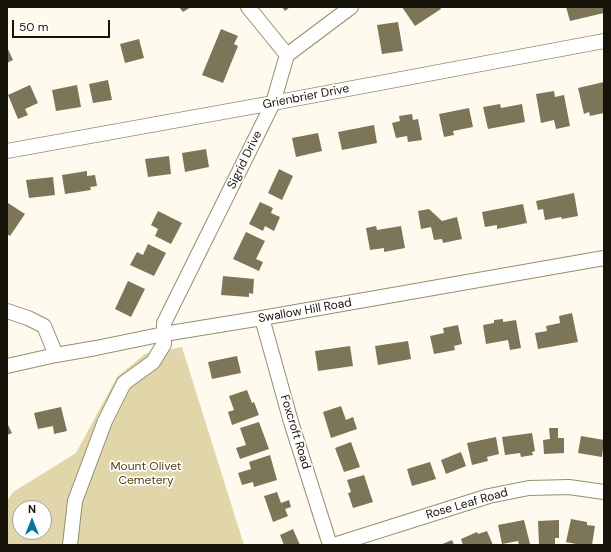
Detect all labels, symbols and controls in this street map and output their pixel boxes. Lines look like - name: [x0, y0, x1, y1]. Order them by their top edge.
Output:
- scale bar: [14, 12, 112, 38]
- text: 50 m: [19, 19, 48, 35]
- street label: Grienbrier Drive: [262, 82, 350, 112]
- street label: Sigrid Drive: [225, 129, 265, 191]
- street label: Swallow Hill Road: [257, 296, 353, 326]
- street label: Foxcroft Road: [277, 393, 313, 471]
- park label: Mount Olivet Cemetery: [110, 460, 182, 488]
- street label: Rose Leaf Road: [424, 485, 510, 523]
- north arrow: [12, 500, 52, 540]
- text: N: [28, 502, 36, 516]

